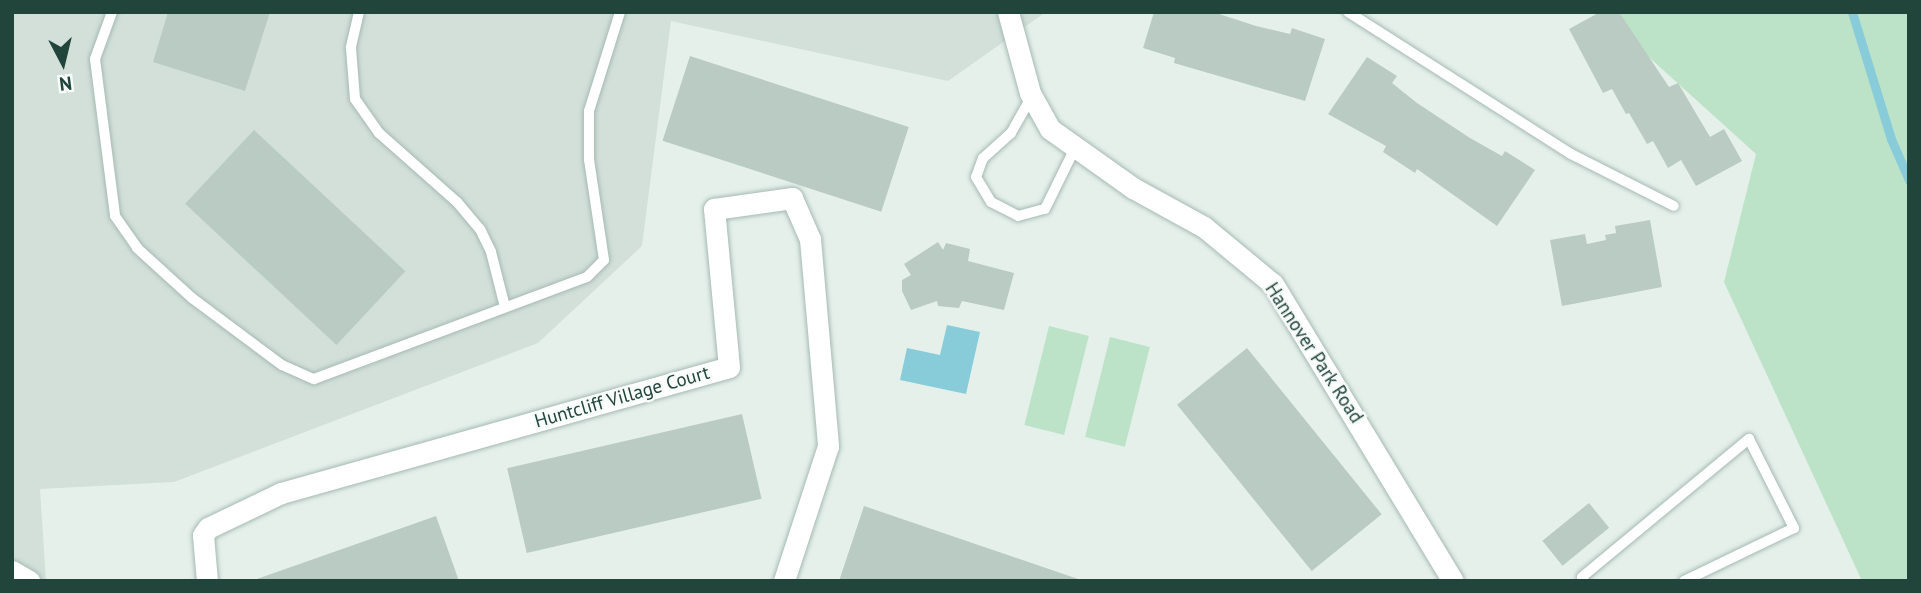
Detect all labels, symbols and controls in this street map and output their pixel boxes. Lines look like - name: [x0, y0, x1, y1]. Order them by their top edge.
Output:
- north arrow: [28, 28, 98, 98]
- text: N: [58, 71, 73, 97]
- street label: Hannover Park Road: [1260, 278, 1368, 428]
- street label: Huntcliff Village Court: [532, 361, 712, 433]

